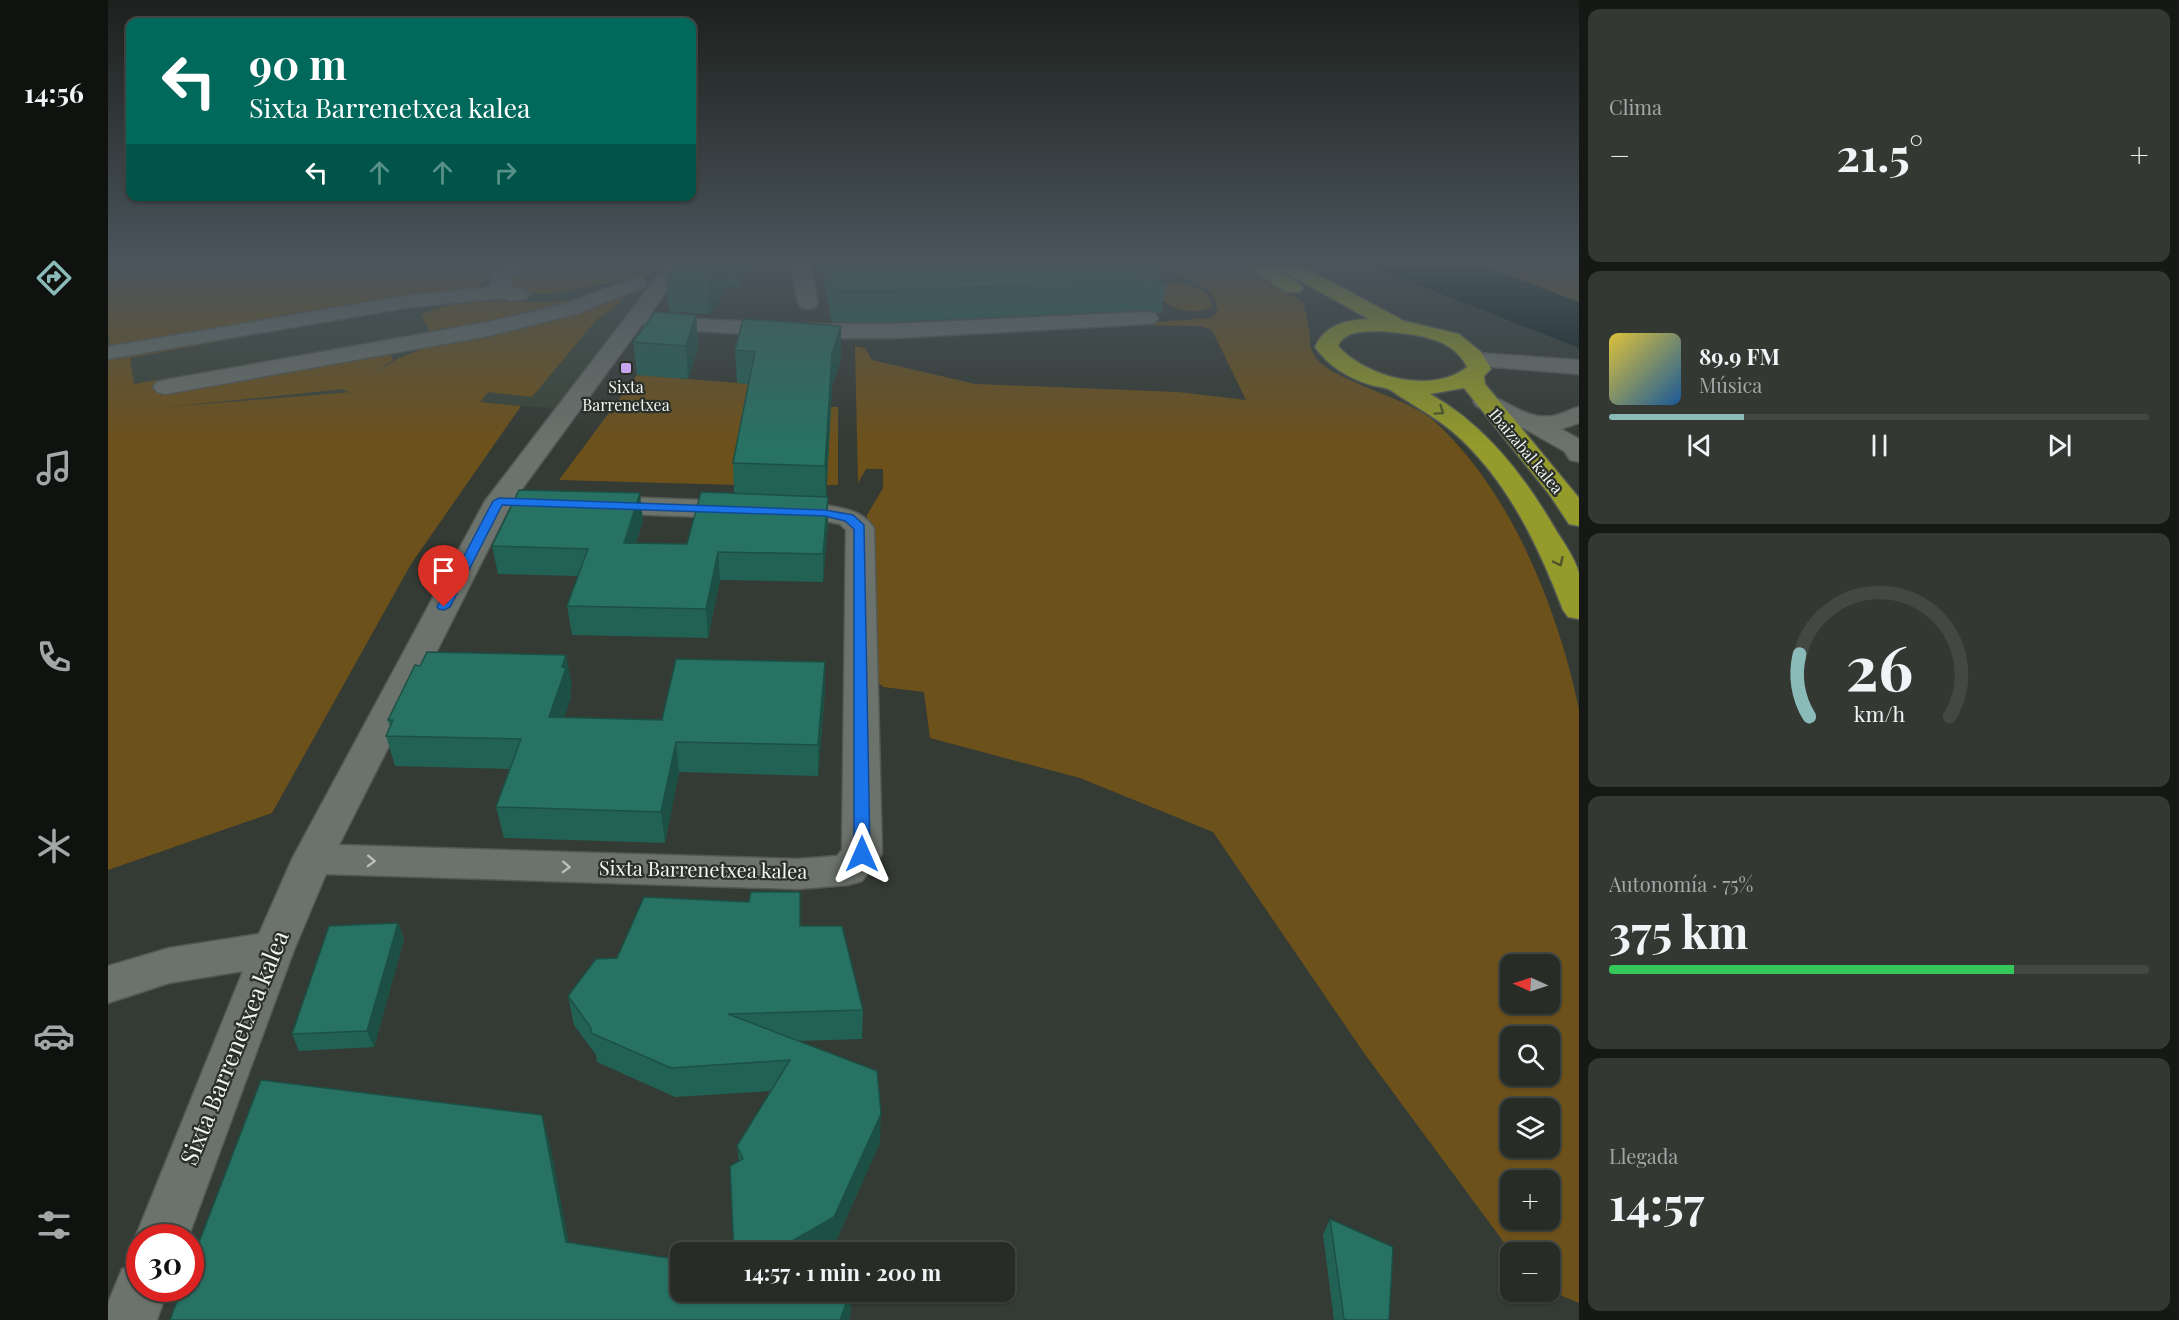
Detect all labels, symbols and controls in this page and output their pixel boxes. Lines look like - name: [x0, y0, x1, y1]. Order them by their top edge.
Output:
- text: 90 m: [249, 35, 347, 91]
- icon: left: [150, 42, 228, 120]
- text: 14:56: [24, 74, 84, 110]
- text: Sixta Barrenetxea kalea: [249, 89, 531, 125]
- text: Clima: [1609, 93, 1662, 120]
- text: 21.5°: [1837, 123, 1923, 183]
- text: −: [1609, 132, 1630, 176]
- text: +: [2130, 132, 2149, 176]
- icon: left: [300, 156, 333, 189]
- icon: ahead: [363, 156, 396, 189]
- icon: ahead: [426, 156, 459, 189]
- icon: right: [489, 156, 522, 189]
- icon: directions: [33, 257, 75, 299]
- text: 89.9 FM: [1699, 341, 1780, 371]
- marker: Sixta Barrenetxea: [619, 361, 633, 375]
- text: Música: [1699, 371, 1762, 398]
- place label: Sixta Barrenetxea: [582, 376, 670, 415]
- one-way arrow: [1434, 403, 1445, 414]
- street label: Ibaizabal kalea: [1485, 404, 1568, 498]
- icon: previous: [1683, 429, 1716, 462]
- icon: pause: [1863, 429, 1896, 462]
- icon: next: [2043, 429, 2076, 462]
- icon: music: [33, 447, 75, 489]
- pin: [418, 545, 469, 607]
- icon: arrive: [427, 554, 460, 587]
- one-way arrow: [1552, 556, 1564, 567]
- text: 26: [1845, 623, 1913, 707]
- icon: phone: [33, 636, 75, 678]
- text: km/h: [1853, 699, 1905, 727]
- position arrow: [830, 822, 894, 886]
- icon: climate: [33, 825, 75, 867]
- street label: Sixta Barrenetxea kalea: [599, 853, 808, 884]
- one-way arrow: [366, 855, 375, 868]
- one-way arrow: [561, 861, 570, 874]
- text: Autonomía · 75%: [1609, 870, 1753, 897]
- text: 375 km: [1609, 900, 1748, 960]
- street label: Sixta Barrenetxea kalea: [171, 925, 295, 1169]
- north arrow: [1500, 954, 1560, 1014]
- map controls: [1500, 954, 1560, 1302]
- icon: car: [33, 1015, 75, 1057]
- button: search: [1500, 1026, 1560, 1086]
- button: layers: [1500, 1098, 1560, 1158]
- text: Llegada: [1609, 1142, 1678, 1169]
- button: +: [1500, 1170, 1560, 1230]
- text: 14:57: [1609, 1172, 1704, 1232]
- icon: filters: [33, 1204, 75, 1246]
- speed limit sign: 30: [126, 1224, 204, 1302]
- button: −: [1500, 1242, 1560, 1302]
- text: 14:57 · 1 min · 200 m: [744, 1257, 941, 1287]

